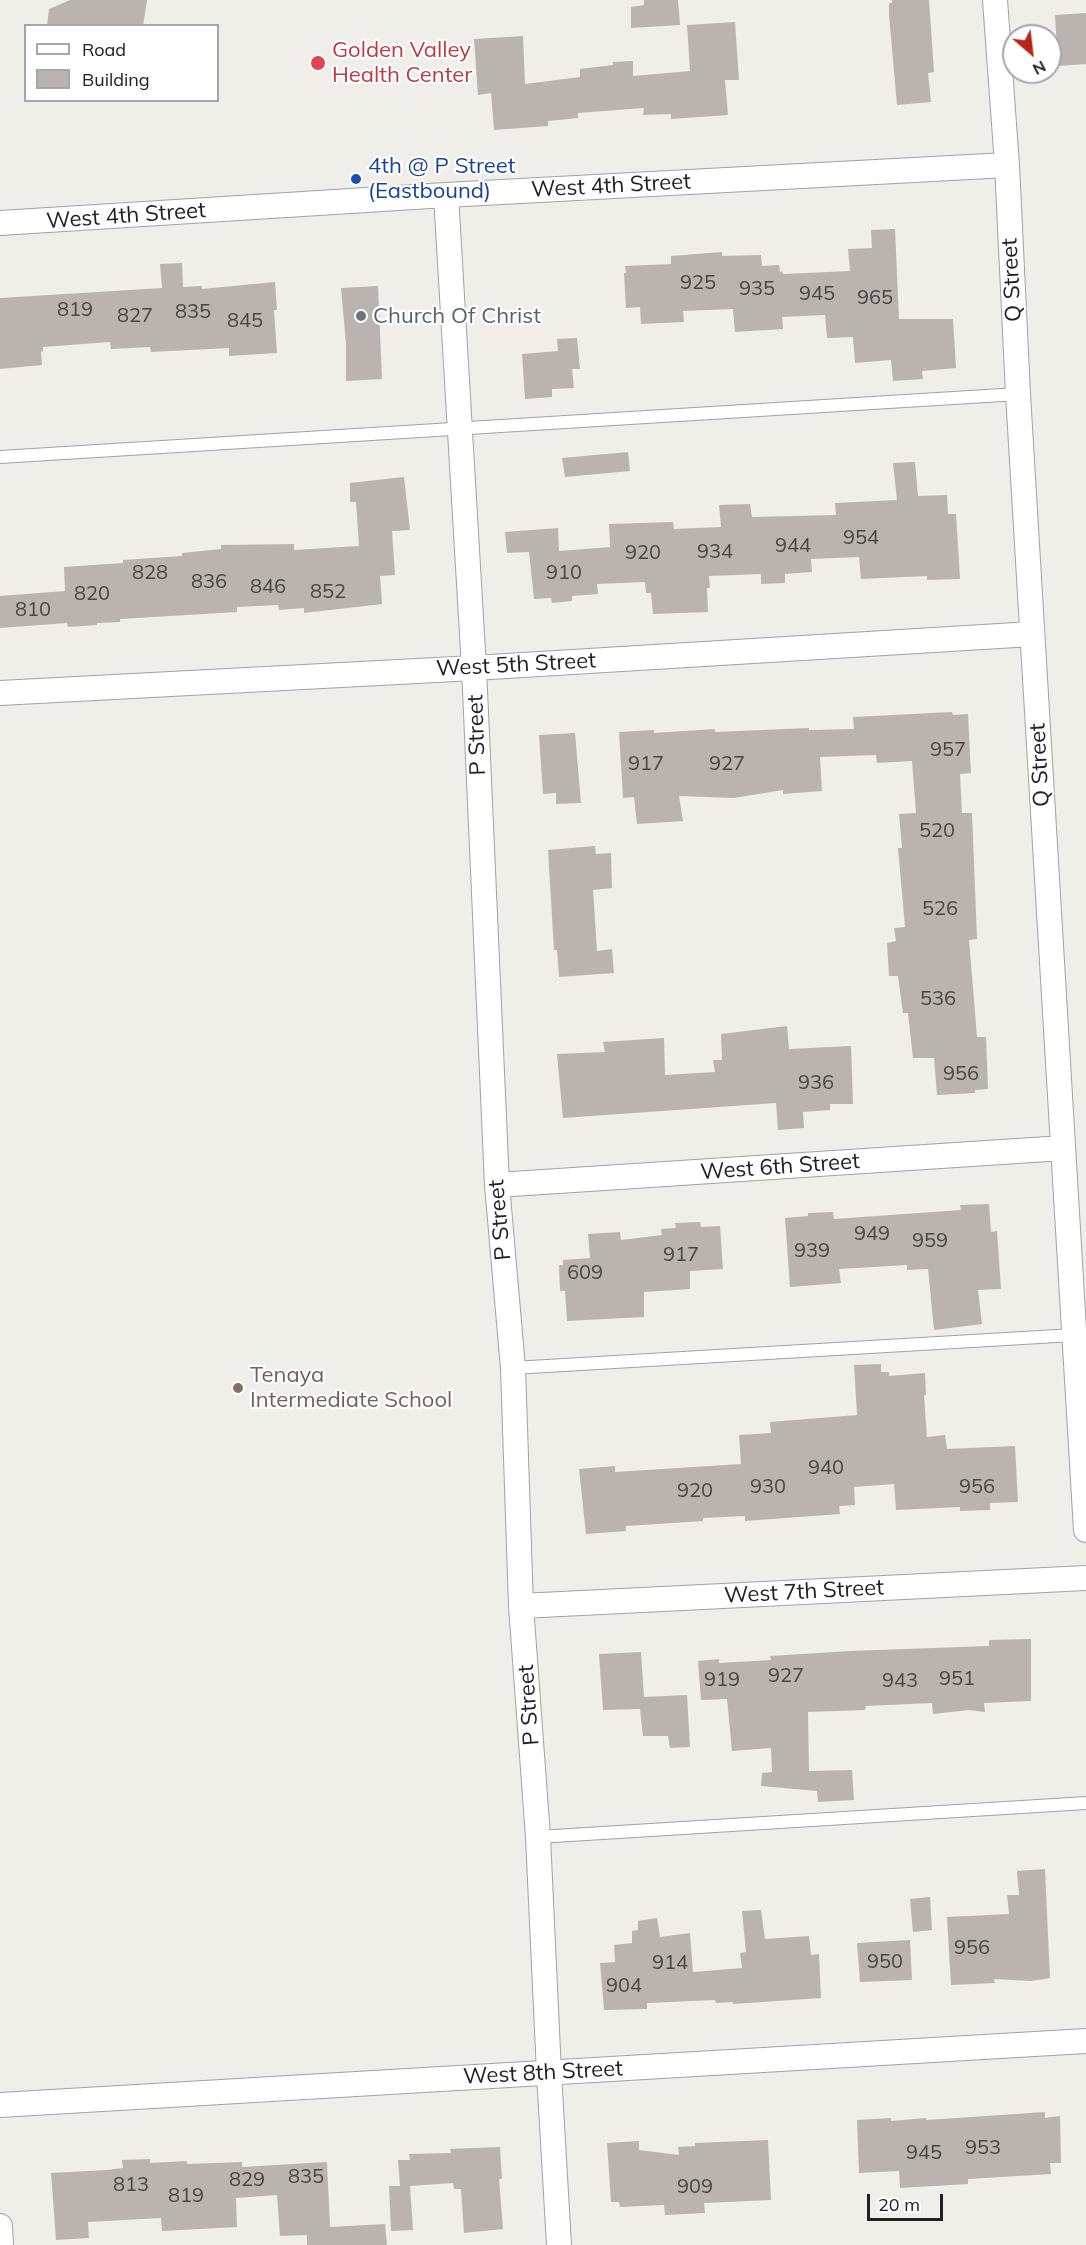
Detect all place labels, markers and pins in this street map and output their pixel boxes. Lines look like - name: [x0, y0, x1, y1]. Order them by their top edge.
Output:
- place label: Golden Valley Health Center: [332, 37, 472, 88]
- marker: Golden Valley Health Center: [309, 54, 327, 72]
- place label: 4th @ P Street (Eastbound): [368, 153, 515, 204]
- marker: 4th @ P Street (Eastbound): [349, 172, 363, 186]
- place label: Church Of Christ: [373, 303, 541, 329]
- marker: Church Of Christ: [354, 309, 368, 323]
- place label: Tenaya Intermediate School: [250, 1362, 452, 1414]
- marker: Tenaya Intermediate School: [231, 1381, 245, 1395]

